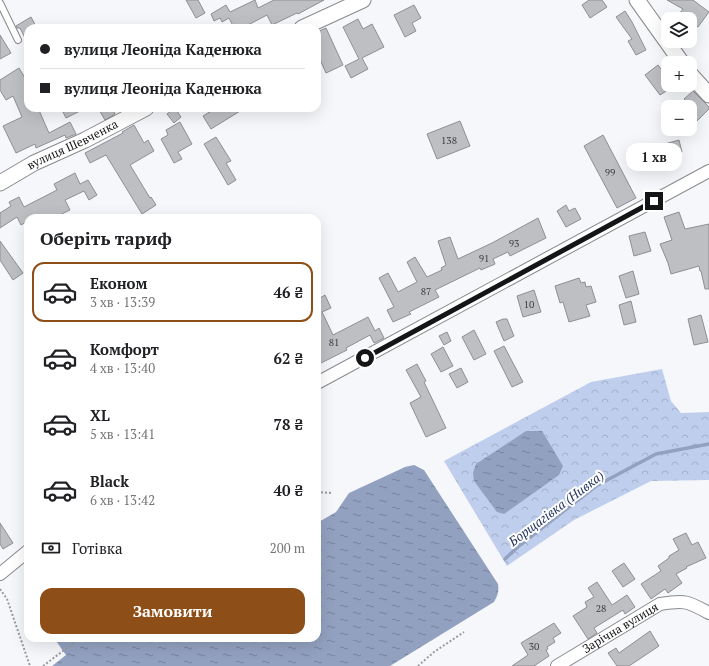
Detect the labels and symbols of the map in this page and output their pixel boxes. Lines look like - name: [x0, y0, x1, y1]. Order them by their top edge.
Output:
- street label: вулиця Шевченка: [24, 116, 120, 173]
- house number: 138: [441, 134, 457, 147]
- callout: 1 хв: [626, 143, 682, 171]
- house number: 99: [605, 166, 615, 179]
- route end: [645, 192, 663, 210]
- house number: 93: [509, 237, 519, 250]
- house number: 91: [479, 252, 489, 265]
- house number: 87: [421, 285, 431, 298]
- house number: 10: [524, 298, 534, 311]
- house number: 81: [329, 336, 339, 349]
- route start: [356, 349, 374, 367]
- water label: Борщагівка (Нивка): [504, 466, 607, 550]
- street label: Зарічна вулиця: [579, 599, 661, 656]
- house number: 28: [596, 602, 606, 615]
- house number: 30: [529, 640, 539, 653]

